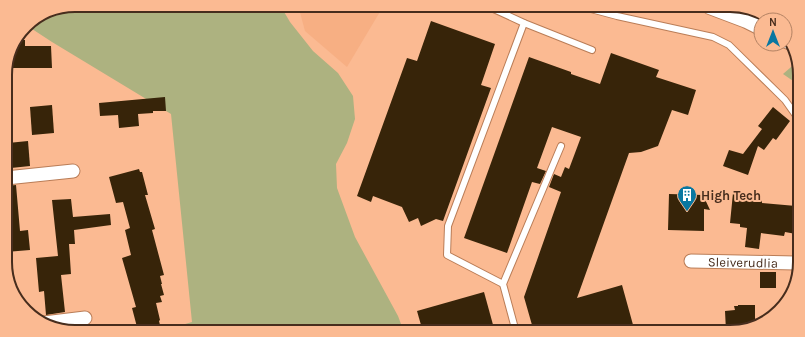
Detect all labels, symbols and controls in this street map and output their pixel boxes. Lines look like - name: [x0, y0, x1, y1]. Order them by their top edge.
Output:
- north arrow: [753, 12, 793, 52]
- text: N: [769, 16, 777, 29]
- building icon: High Tech: [676, 184, 698, 212]
- place label: High Tech: [701, 188, 761, 203]
- street label: Sleiverudlia: [708, 254, 778, 270]

